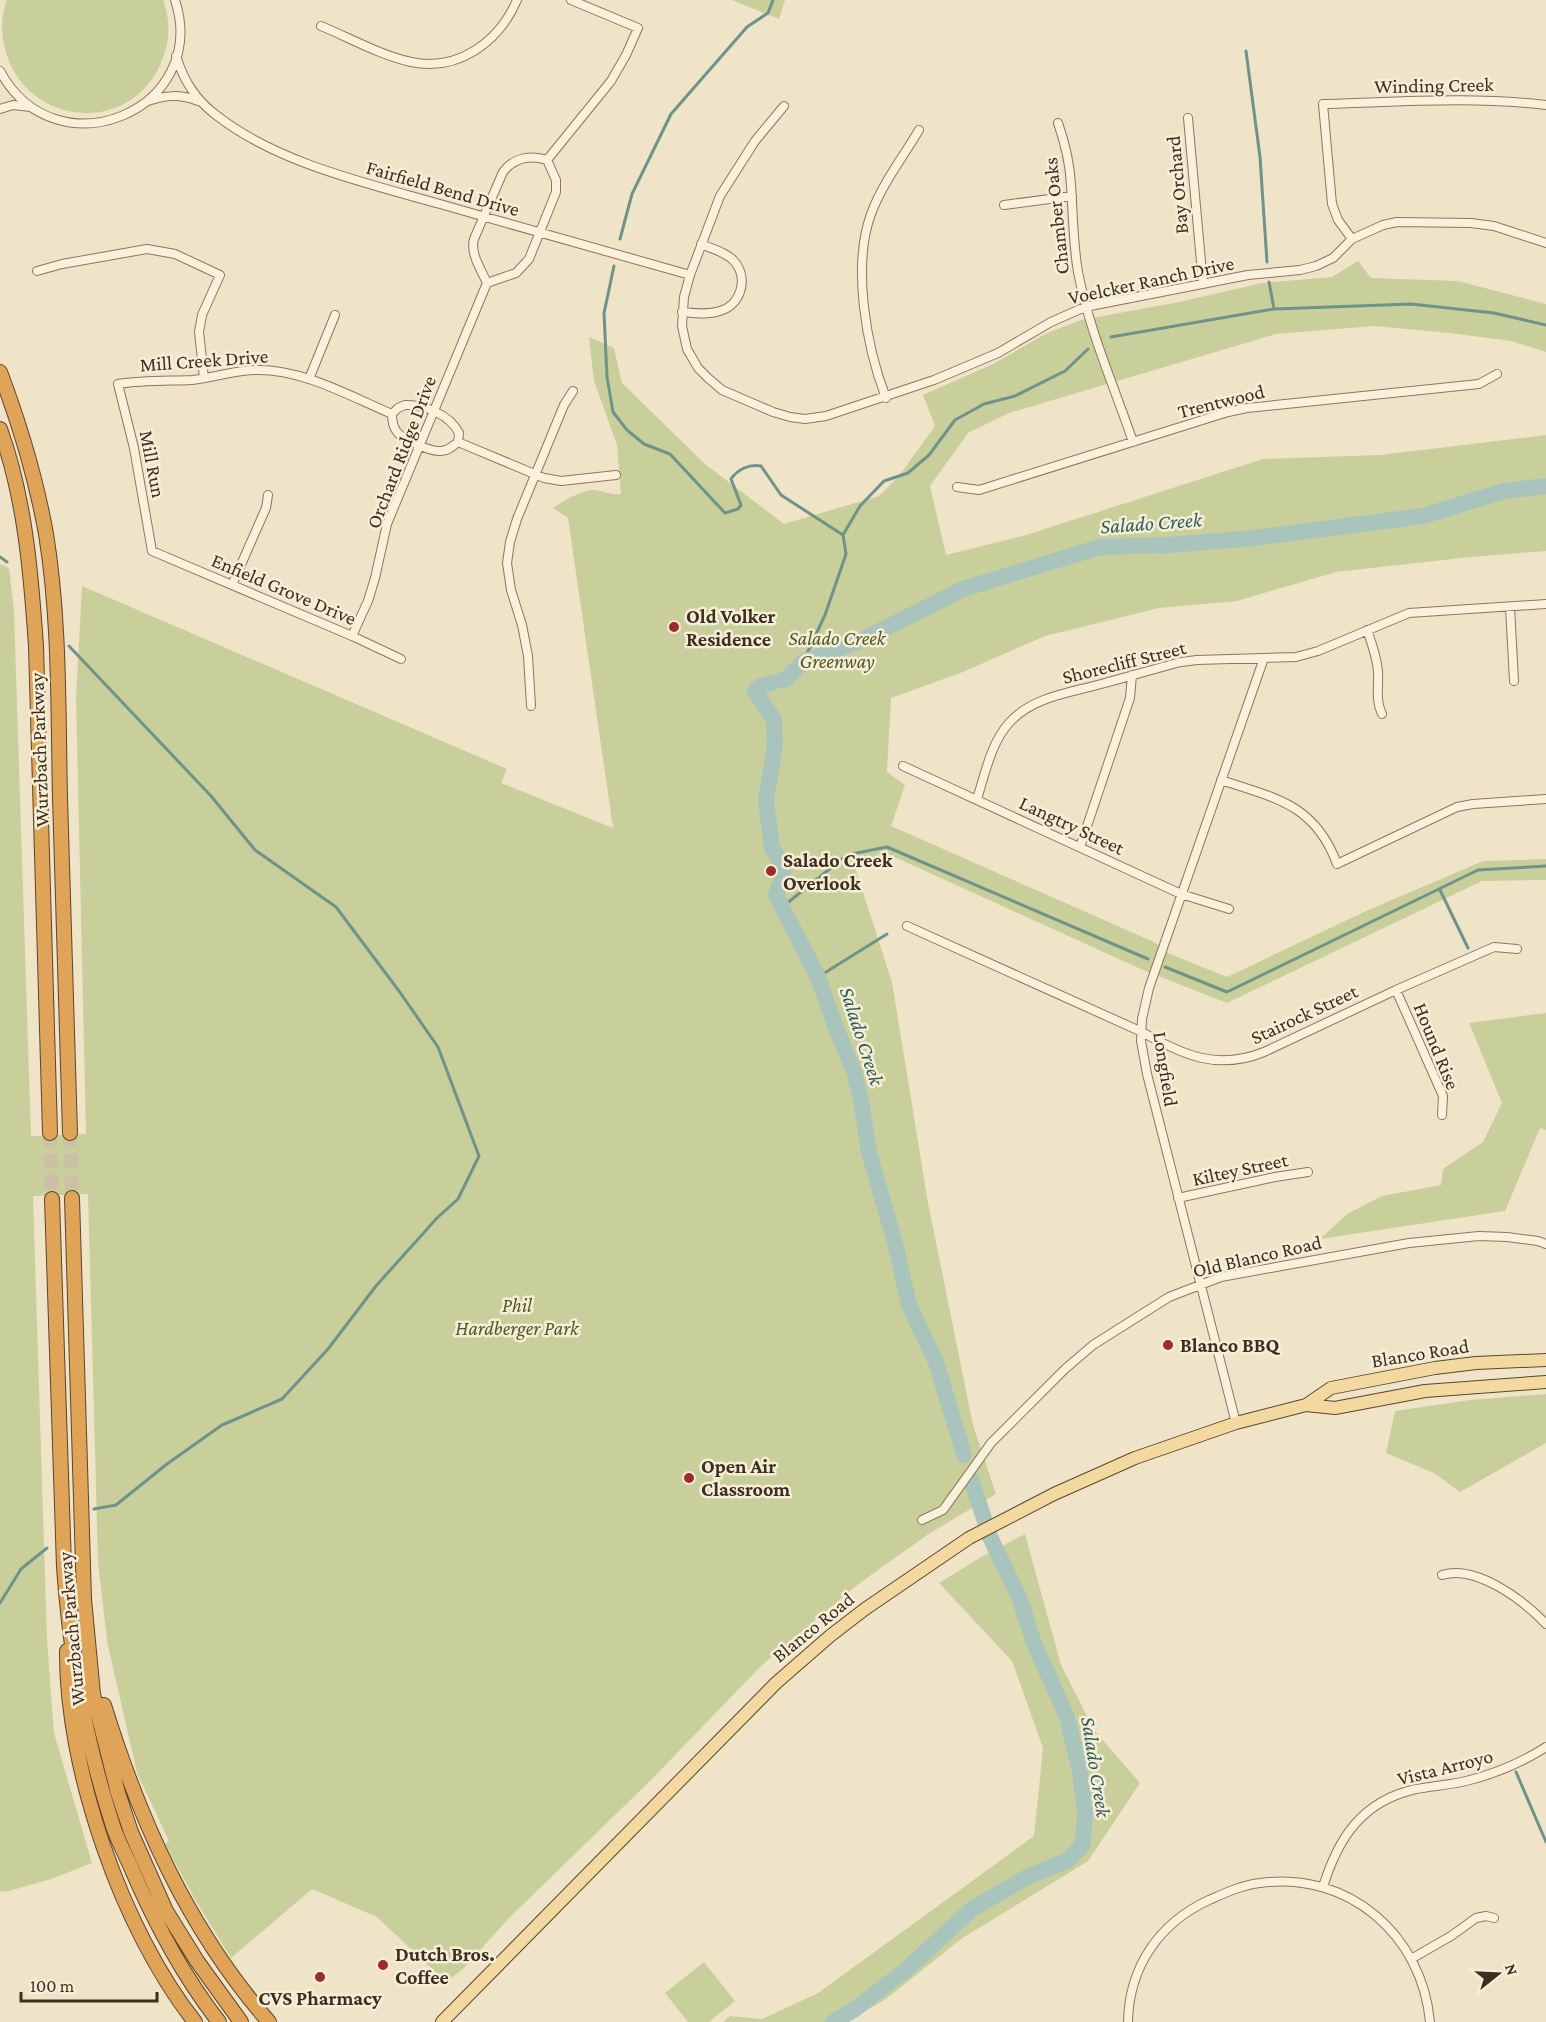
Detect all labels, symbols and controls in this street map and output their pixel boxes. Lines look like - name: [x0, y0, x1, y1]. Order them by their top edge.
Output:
- street label: Winding Creek: [1374, 73, 1494, 98]
- street label: Bay Orchard: [1162, 134, 1193, 235]
- street label: Fairfield Bend Drive: [364, 156, 522, 220]
- street label: Chamber Oaks: [1039, 156, 1073, 276]
- street label: Voelcker Ranch Drive: [1066, 252, 1236, 308]
- street label: Mill Creek Drive: [139, 345, 269, 375]
- street label: Orchard Ridge Drive: [362, 372, 441, 532]
- street label: Trentwood: [1175, 380, 1267, 422]
- street label: Mill Run: [136, 428, 170, 500]
- water label: Salado Creek: [1099, 507, 1203, 539]
- street label: Enfield Grove Drive: [208, 549, 360, 629]
- place label: Old Volker Residence: [686, 605, 776, 650]
- marker: Old Volker Residence: [667, 620, 681, 634]
- park label: Salado Creek Greenway: [788, 627, 887, 673]
- street label: Shorecliff Street: [1060, 636, 1188, 688]
- street label: Wurzbach Parkway: [25, 672, 54, 828]
- street label: Langtry Street: [1016, 791, 1128, 860]
- place label: Salado Creek Overlook: [783, 849, 894, 894]
- marker: Salado Creek Overlook: [764, 864, 778, 878]
- street label: Stairock Street: [1247, 980, 1361, 1048]
- water label: Salado Creek: [835, 984, 889, 1089]
- street label: Hound Rise: [1410, 999, 1464, 1093]
- street label: Longfield: [1148, 1030, 1183, 1109]
- street label: Kiltey Street: [1190, 1148, 1290, 1191]
- street label: Old Blanco Road: [1190, 1230, 1324, 1282]
- park label: Phil Hardberger Park: [455, 1294, 580, 1340]
- place label: Blanco BBQ: [1180, 1334, 1280, 1356]
- street label: Blanco Road: [1370, 1334, 1471, 1372]
- marker: Blanco BBQ: [1161, 1338, 1175, 1352]
- place label: Open Air Classroom: [701, 1455, 790, 1500]
- marker: Open Air Classroom: [682, 1471, 696, 1485]
- street label: Wurzbach Parkway: [53, 1550, 90, 1707]
- street label: Blanco Road: [768, 1587, 859, 1667]
- water label: Salado Creek: [1076, 1715, 1116, 1820]
- street label: Vista Arroyo: [1395, 1744, 1495, 1790]
- place label: Dutch Bros. Coffee: [395, 1943, 495, 1988]
- north arrow: [1468, 1944, 1528, 2004]
- marker: Dutch Bros. Coffee: [376, 1958, 390, 1972]
- text: N: [1502, 1962, 1522, 1977]
- scale bar: [21, 1965, 158, 2003]
- marker: CVS Pharmacy: [313, 1970, 327, 1984]
- text: 100 m: [30, 1976, 75, 1996]
- place label: CVS Pharmacy: [258, 1987, 382, 2009]

